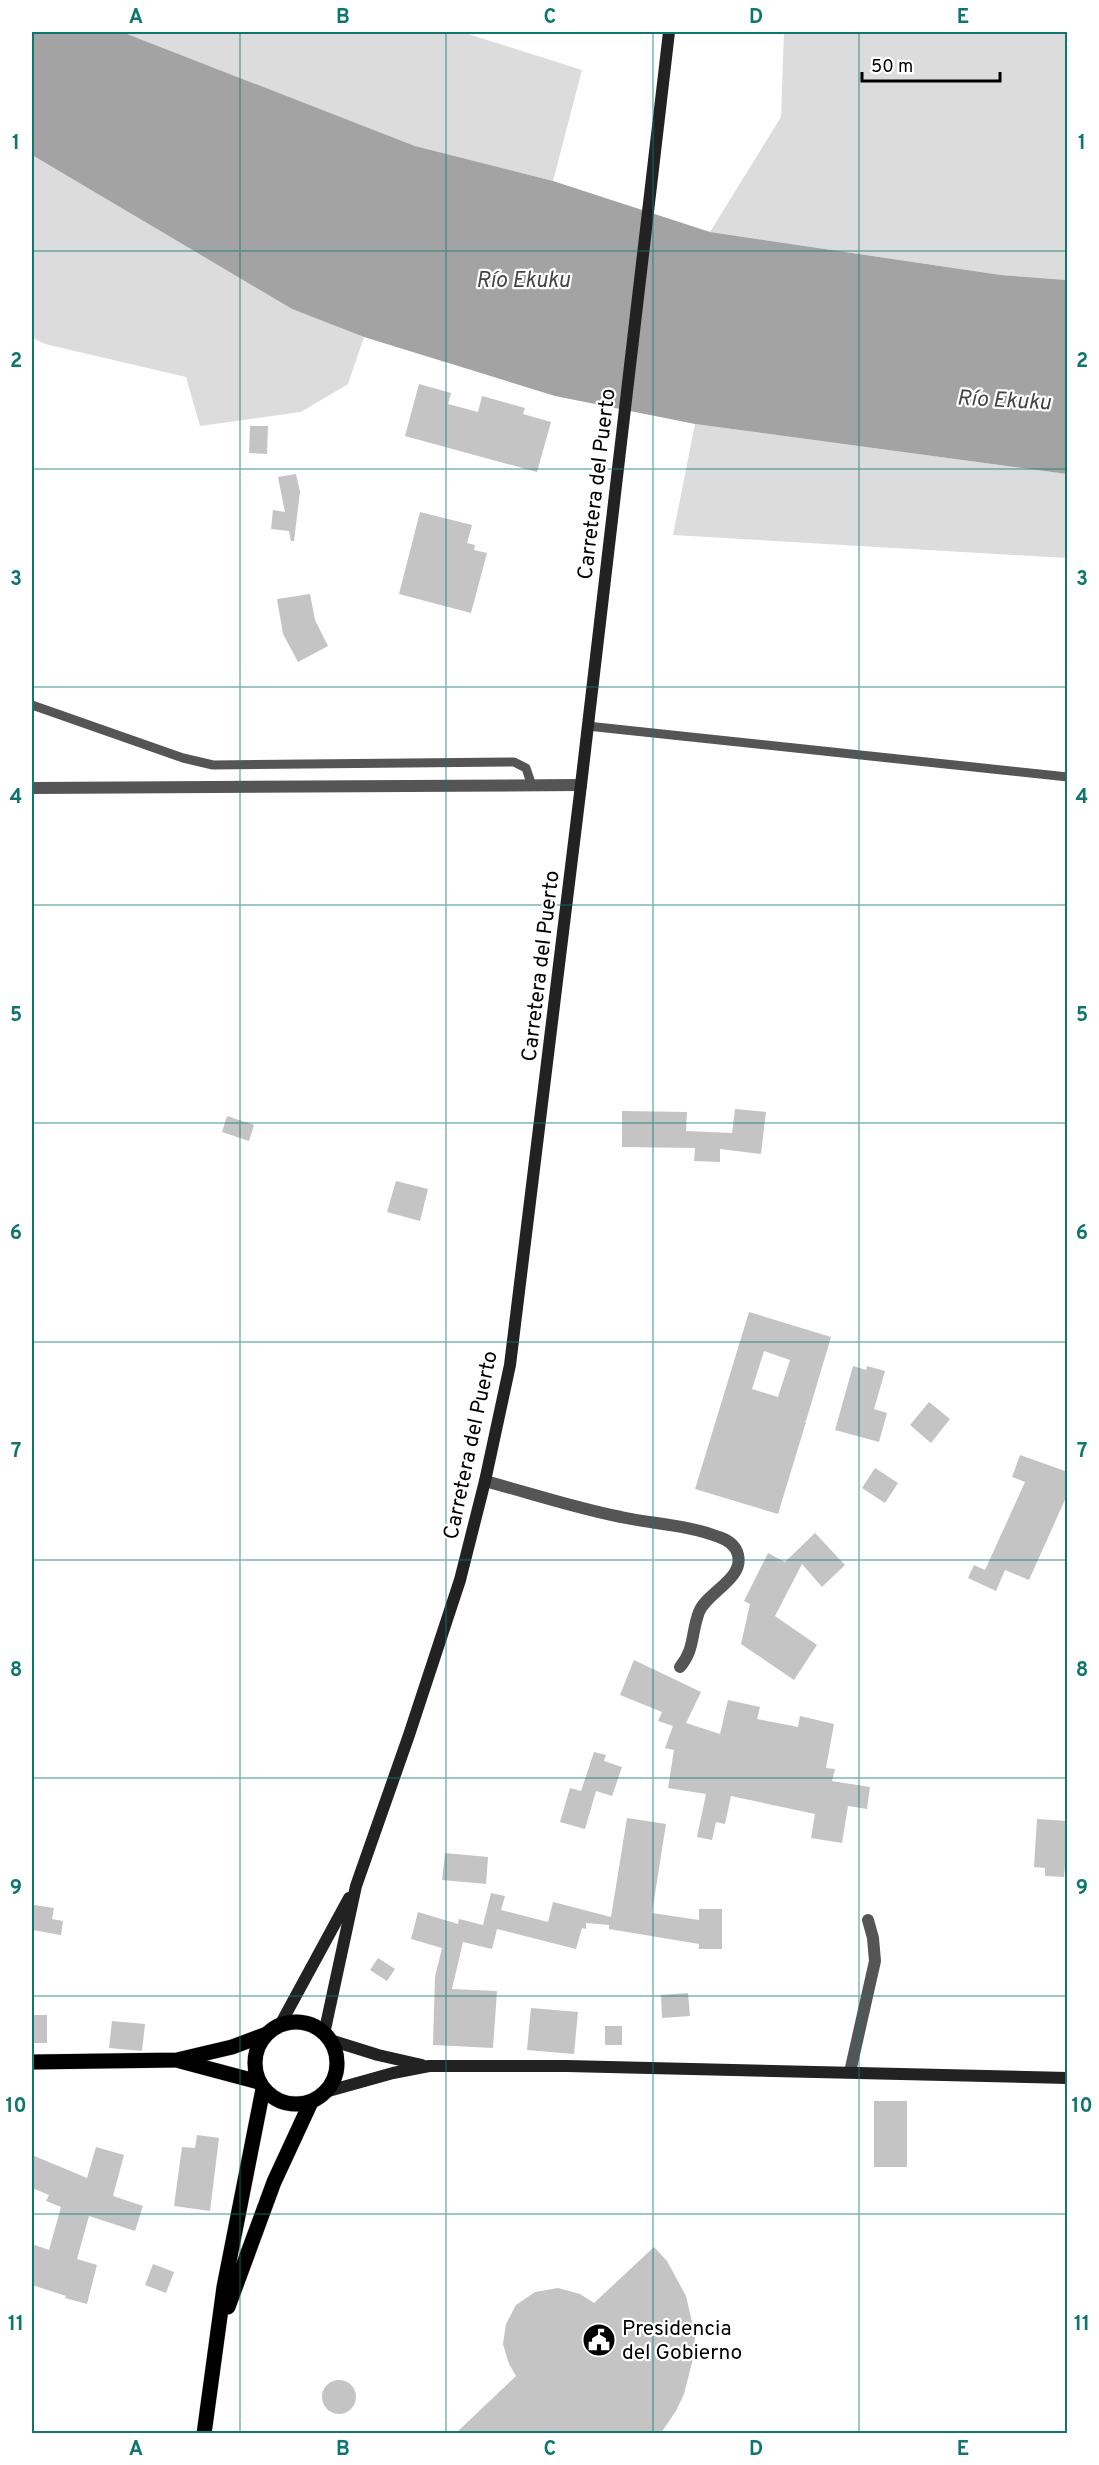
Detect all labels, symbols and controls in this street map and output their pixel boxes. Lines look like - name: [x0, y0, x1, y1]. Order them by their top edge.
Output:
- text: A: [129, 5, 143, 31]
- text: B: [336, 5, 350, 31]
- text: C: [544, 5, 556, 31]
- text: D: [749, 5, 763, 31]
- text: E: [957, 5, 969, 31]
- scale bar: [862, 45, 1000, 83]
- text: 50 m: [871, 56, 913, 79]
- text: 1: [12, 131, 20, 157]
- text: 1: [1078, 131, 1086, 157]
- water label: Río Ekuku: [476, 268, 571, 295]
- text: 2: [10, 349, 22, 375]
- text: 2: [1076, 349, 1088, 375]
- water label: Río Ekuku: [956, 386, 1053, 417]
- street label: Carretera del Puerto: [572, 387, 623, 581]
- text: 3: [10, 567, 22, 593]
- text: 3: [1076, 567, 1088, 593]
- text: 4: [10, 785, 22, 811]
- text: 4: [1076, 785, 1088, 811]
- street label: Carretera del Puerto: [516, 869, 567, 1063]
- text: 5: [10, 1003, 22, 1029]
- text: 5: [1076, 1003, 1088, 1029]
- text: 6: [10, 1221, 22, 1247]
- text: 6: [1076, 1221, 1088, 1247]
- street label: Carretera del Puerto: [438, 1348, 505, 1542]
- text: 7: [11, 1439, 21, 1465]
- text: 7: [1077, 1439, 1087, 1465]
- text: 8: [10, 1658, 22, 1684]
- text: 8: [1076, 1658, 1088, 1684]
- text: 9: [10, 1876, 22, 1902]
- text: 9: [1076, 1876, 1088, 1902]
- text: 10: [5, 2094, 27, 2120]
- text: 10: [1071, 2094, 1093, 2120]
- text: 11: [8, 2312, 24, 2338]
- text: 11: [1074, 2312, 1090, 2338]
- place label: Presidencia del Gobierno: [622, 2316, 742, 2367]
- public building icon: Presidencia del Gobierno: [581, 2322, 617, 2358]
- text: A: [129, 2437, 143, 2463]
- text: B: [336, 2437, 350, 2463]
- text: C: [544, 2437, 556, 2463]
- text: D: [749, 2437, 763, 2463]
- text: E: [957, 2437, 969, 2463]

